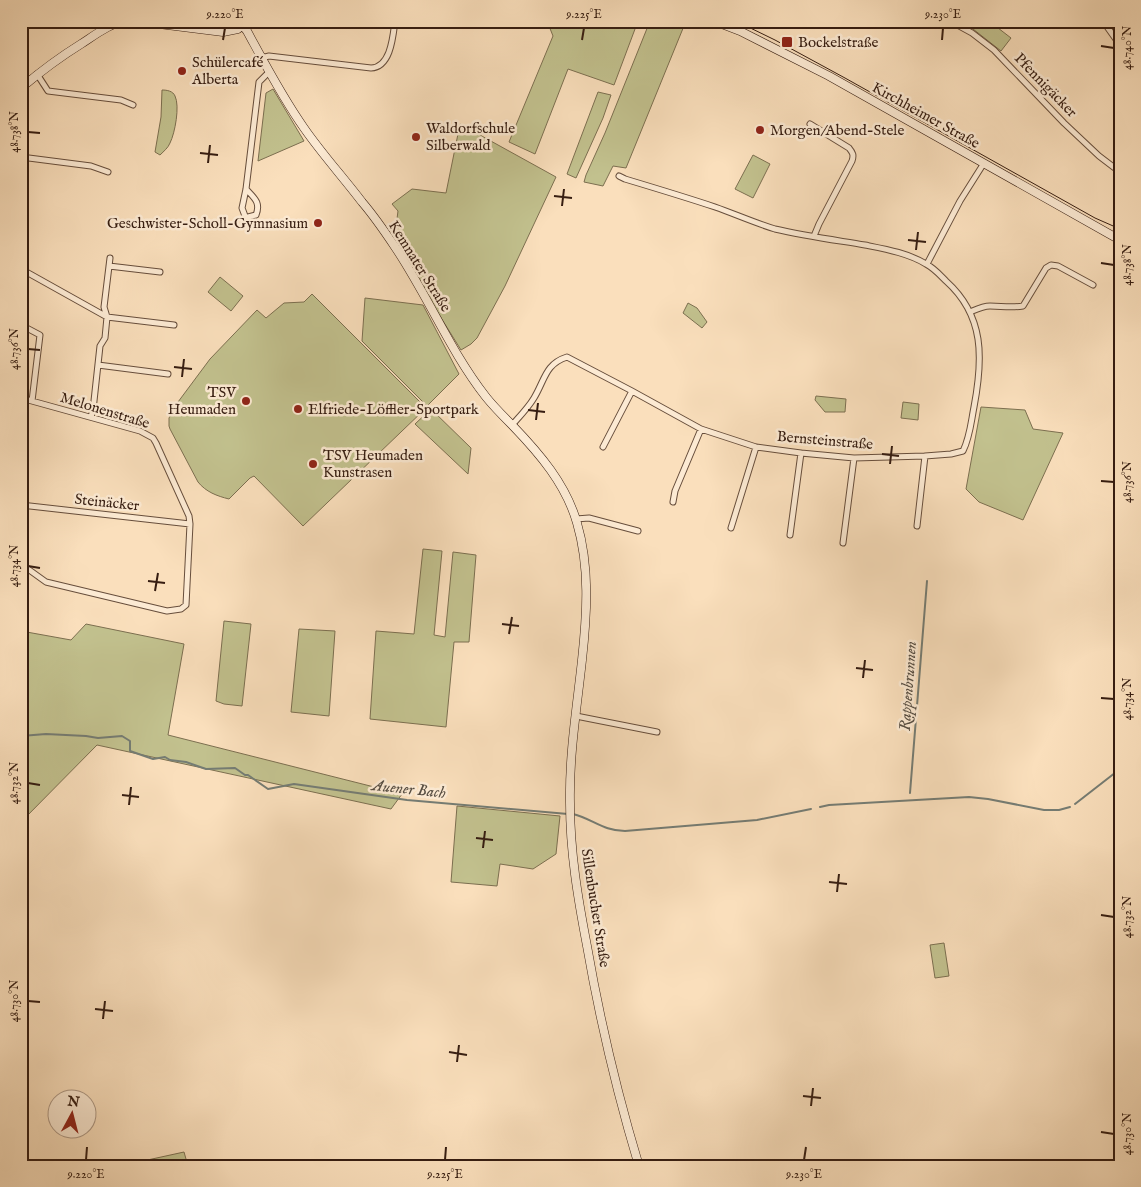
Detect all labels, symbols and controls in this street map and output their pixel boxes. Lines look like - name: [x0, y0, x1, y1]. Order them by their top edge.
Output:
- text: 9.220°E: [205, 7, 244, 22]
- text: 9.225°E: [565, 7, 602, 22]
- text: 9.230°E: [924, 7, 961, 22]
- text: 48.740°N: [1120, 25, 1135, 70]
- place label: Bockelstraße: [798, 33, 879, 52]
- marker: Bockelstraße: [780, 35, 794, 49]
- street label: Pfennigäcker: [1010, 49, 1081, 122]
- place label: Schülercafé Alberta: [191, 53, 264, 89]
- marker: Schülercafé Alberta: [176, 65, 188, 77]
- street label: Kirchheimer Straße: [869, 78, 983, 153]
- text: 48.738°N: [7, 111, 22, 153]
- place label: Waldorfschule Silberwald: [426, 119, 515, 155]
- place label: Morgen/Abend-Stele: [770, 121, 904, 140]
- marker: Morgen/Abend-Stele: [754, 124, 766, 136]
- marker: Waldorfschule Silberwald: [410, 131, 422, 143]
- place label: Geschwister-Scholl-Gymnasium: [107, 214, 308, 233]
- marker: Geschwister-Scholl-Gymnasium: [312, 217, 324, 229]
- street label: Kemnater Straße: [384, 217, 455, 316]
- text: 48.738°N: [1120, 244, 1135, 286]
- text: 48.736°N: [7, 327, 22, 370]
- place label: TSV Heumaden: [168, 383, 237, 419]
- street label: Melonenstraße: [58, 388, 152, 433]
- marker: TSV Heumaden: [240, 395, 252, 407]
- place label: Elfriede-Löffler-Sportpark: [308, 400, 480, 419]
- marker: Elfriede-Löffler-Sportpark: [292, 403, 304, 415]
- street label: Bernsteinstraße: [776, 427, 874, 454]
- place label: TSV Heumaden Kunstrasen: [323, 446, 423, 482]
- marker: TSV Heumaden Kunstrasen: [307, 458, 319, 470]
- text: 48.736°N: [1120, 460, 1135, 503]
- street label: Steinäcker: [74, 490, 141, 515]
- text: 48.734°N: [7, 544, 22, 587]
- water label: Rappenbrunnen: [896, 641, 922, 732]
- text: 48.734°N: [1120, 677, 1135, 720]
- text: 48.732°N: [7, 761, 22, 804]
- water label: Auener Bach: [369, 776, 447, 804]
- street label: Sillenbucher Straße: [577, 847, 614, 969]
- text: 48.732°N: [1120, 895, 1135, 938]
- text: 48.730°N: [7, 979, 22, 1022]
- north arrow: [48, 1090, 98, 1140]
- text: N: [65, 1092, 81, 1112]
- text: 48.730°N: [1120, 1112, 1135, 1155]
- text: 9.220°E: [66, 1167, 105, 1182]
- text: 9.225°E: [426, 1167, 463, 1182]
- text: 9.230°E: [785, 1167, 822, 1182]

